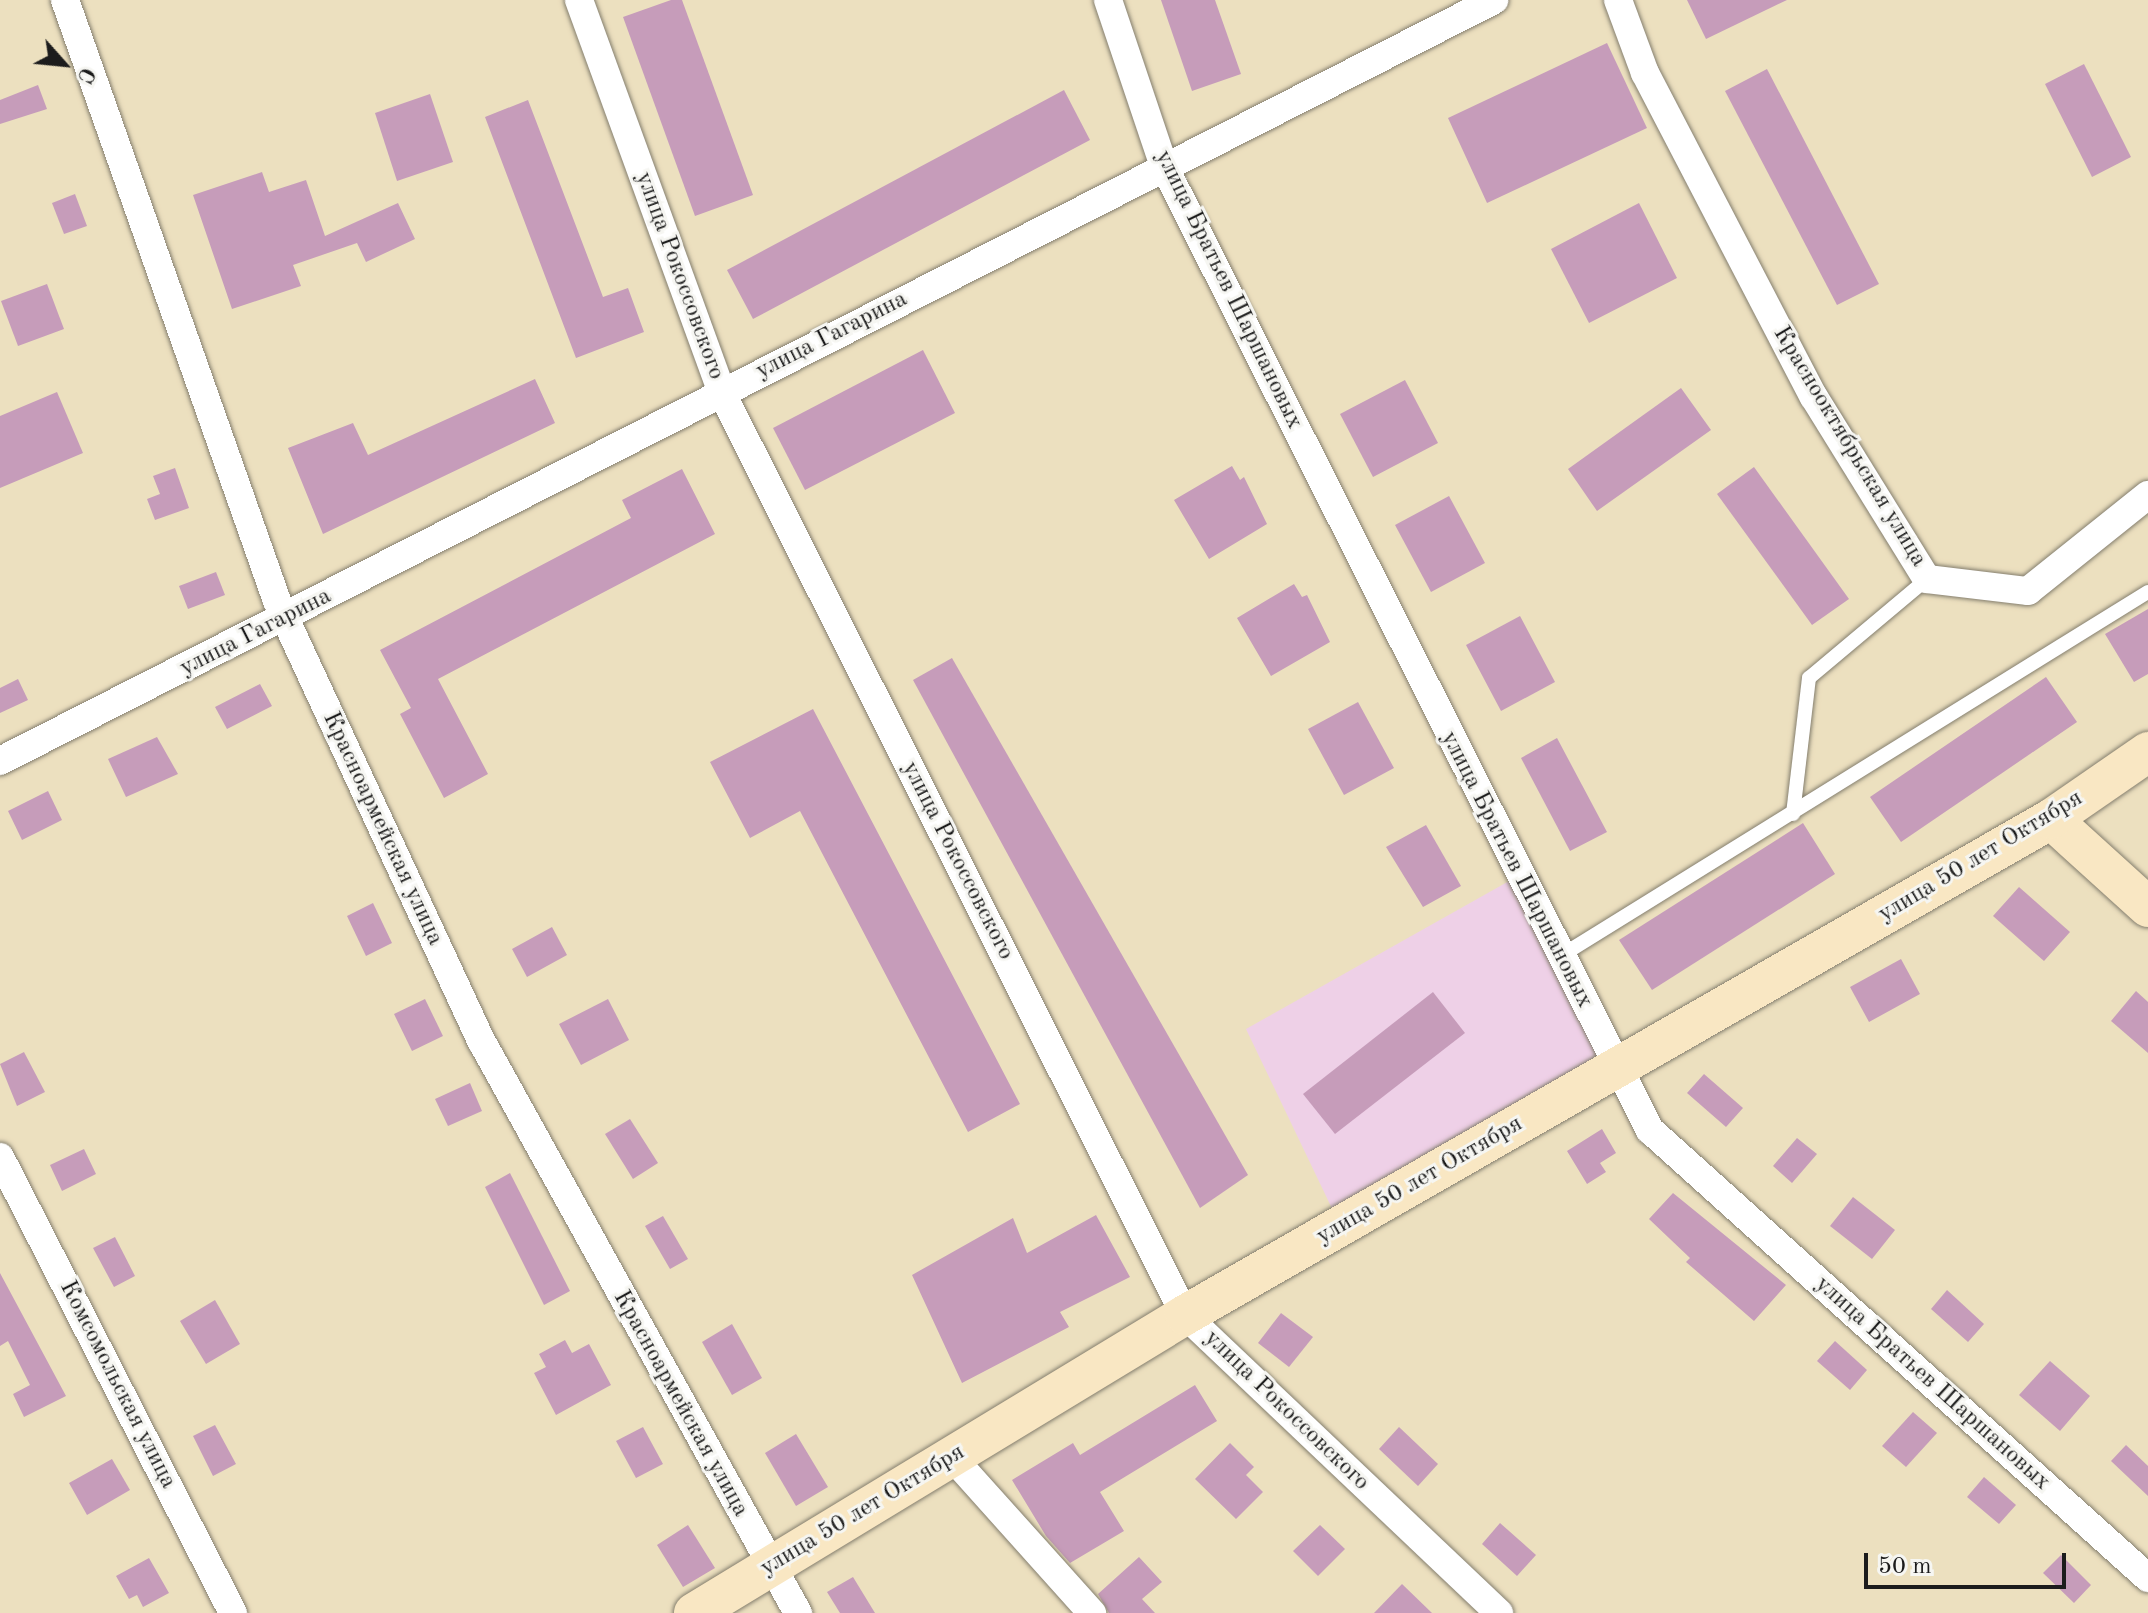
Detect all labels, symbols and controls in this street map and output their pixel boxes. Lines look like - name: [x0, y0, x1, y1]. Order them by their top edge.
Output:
- north arrow: [24, 24, 104, 104]
- text: С: [72, 63, 98, 86]
- street label: улица Братьев Шаршановых: [1148, 146, 1308, 434]
- street label: улица Рокоссовского: [628, 168, 730, 384]
- street label: улица Гагарина: [751, 285, 913, 387]
- street label: Краснооктябрьская улица: [1766, 322, 1932, 572]
- street label: улица Гагарина: [175, 582, 337, 684]
- street label: Красноармейская улица: [315, 708, 449, 950]
- street label: улица Братьев Шаршановых: [1433, 727, 1599, 1013]
- street label: улица Рокоссовского: [894, 757, 1020, 965]
- street label: улица 50 лет Октября: [1874, 785, 2088, 929]
- street label: улица 50 лет Октября: [1312, 1110, 1528, 1252]
- street label: улица Братьев Шаршановых: [1808, 1271, 2056, 1497]
- street label: Комсомольская улица: [52, 1276, 182, 1494]
- street label: Красноармейская улица: [606, 1286, 754, 1522]
- street label: улица Рокоссовского: [1197, 1325, 1375, 1497]
- street label: улица 50 лет Октября: [756, 1439, 970, 1583]
- scale bar: [1868, 1537, 2070, 1587]
- text: 50 m: [1878, 1555, 1932, 1579]

